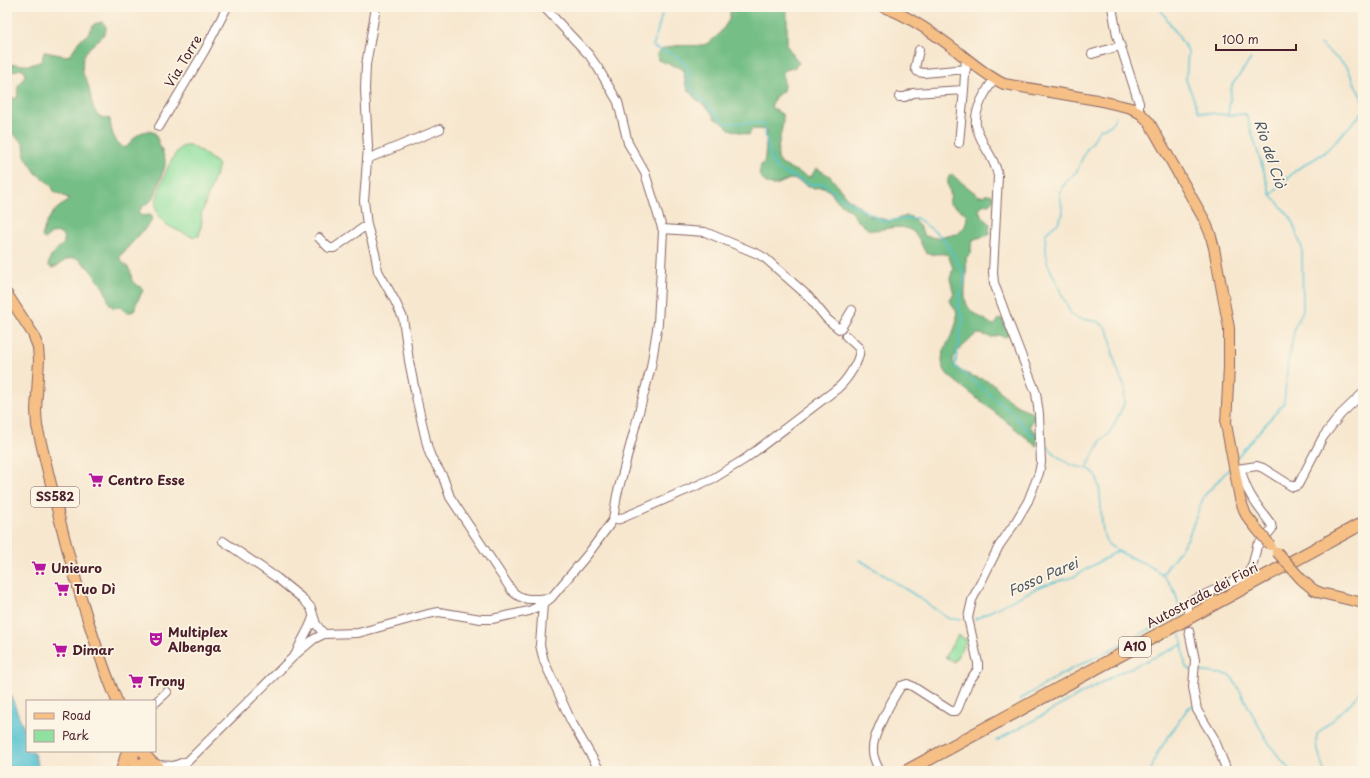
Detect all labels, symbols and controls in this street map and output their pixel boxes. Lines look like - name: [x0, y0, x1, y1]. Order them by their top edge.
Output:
- scale bar: [1216, 26, 1296, 52]
- text: 100 m: [1222, 30, 1259, 48]
- street label: Via Torre: [159, 31, 206, 91]
- water label: Rio del Ciò: [1250, 117, 1292, 192]
- place label: Centro Esse: [108, 470, 185, 489]
- supermarket icon: Centro Esse: [87, 471, 105, 489]
- road number: SS582: [31, 487, 79, 507]
- water label: Fosso Parei: [1004, 552, 1083, 601]
- street label: Autostrada dei Fiori: [1142, 557, 1261, 632]
- place label: Unieuro: [51, 558, 102, 577]
- supermarket icon: Unieuro: [30, 559, 48, 577]
- place label: Tuo Dì: [74, 579, 116, 598]
- supermarket icon: Tuo Dì: [53, 580, 71, 598]
- place label: Multiplex Albenga: [168, 622, 229, 656]
- theatre icon: Multiplex Albenga: [147, 630, 165, 648]
- road number: A10: [1119, 637, 1151, 657]
- place label: Dimar: [72, 640, 114, 659]
- supermarket icon: Dimar: [51, 641, 69, 659]
- place label: Trony: [148, 671, 185, 690]
- supermarket icon: Trony: [127, 672, 145, 690]
- legend: [26, 700, 156, 752]
- text: Road: [62, 706, 91, 724]
- text: Park: [62, 726, 89, 744]

